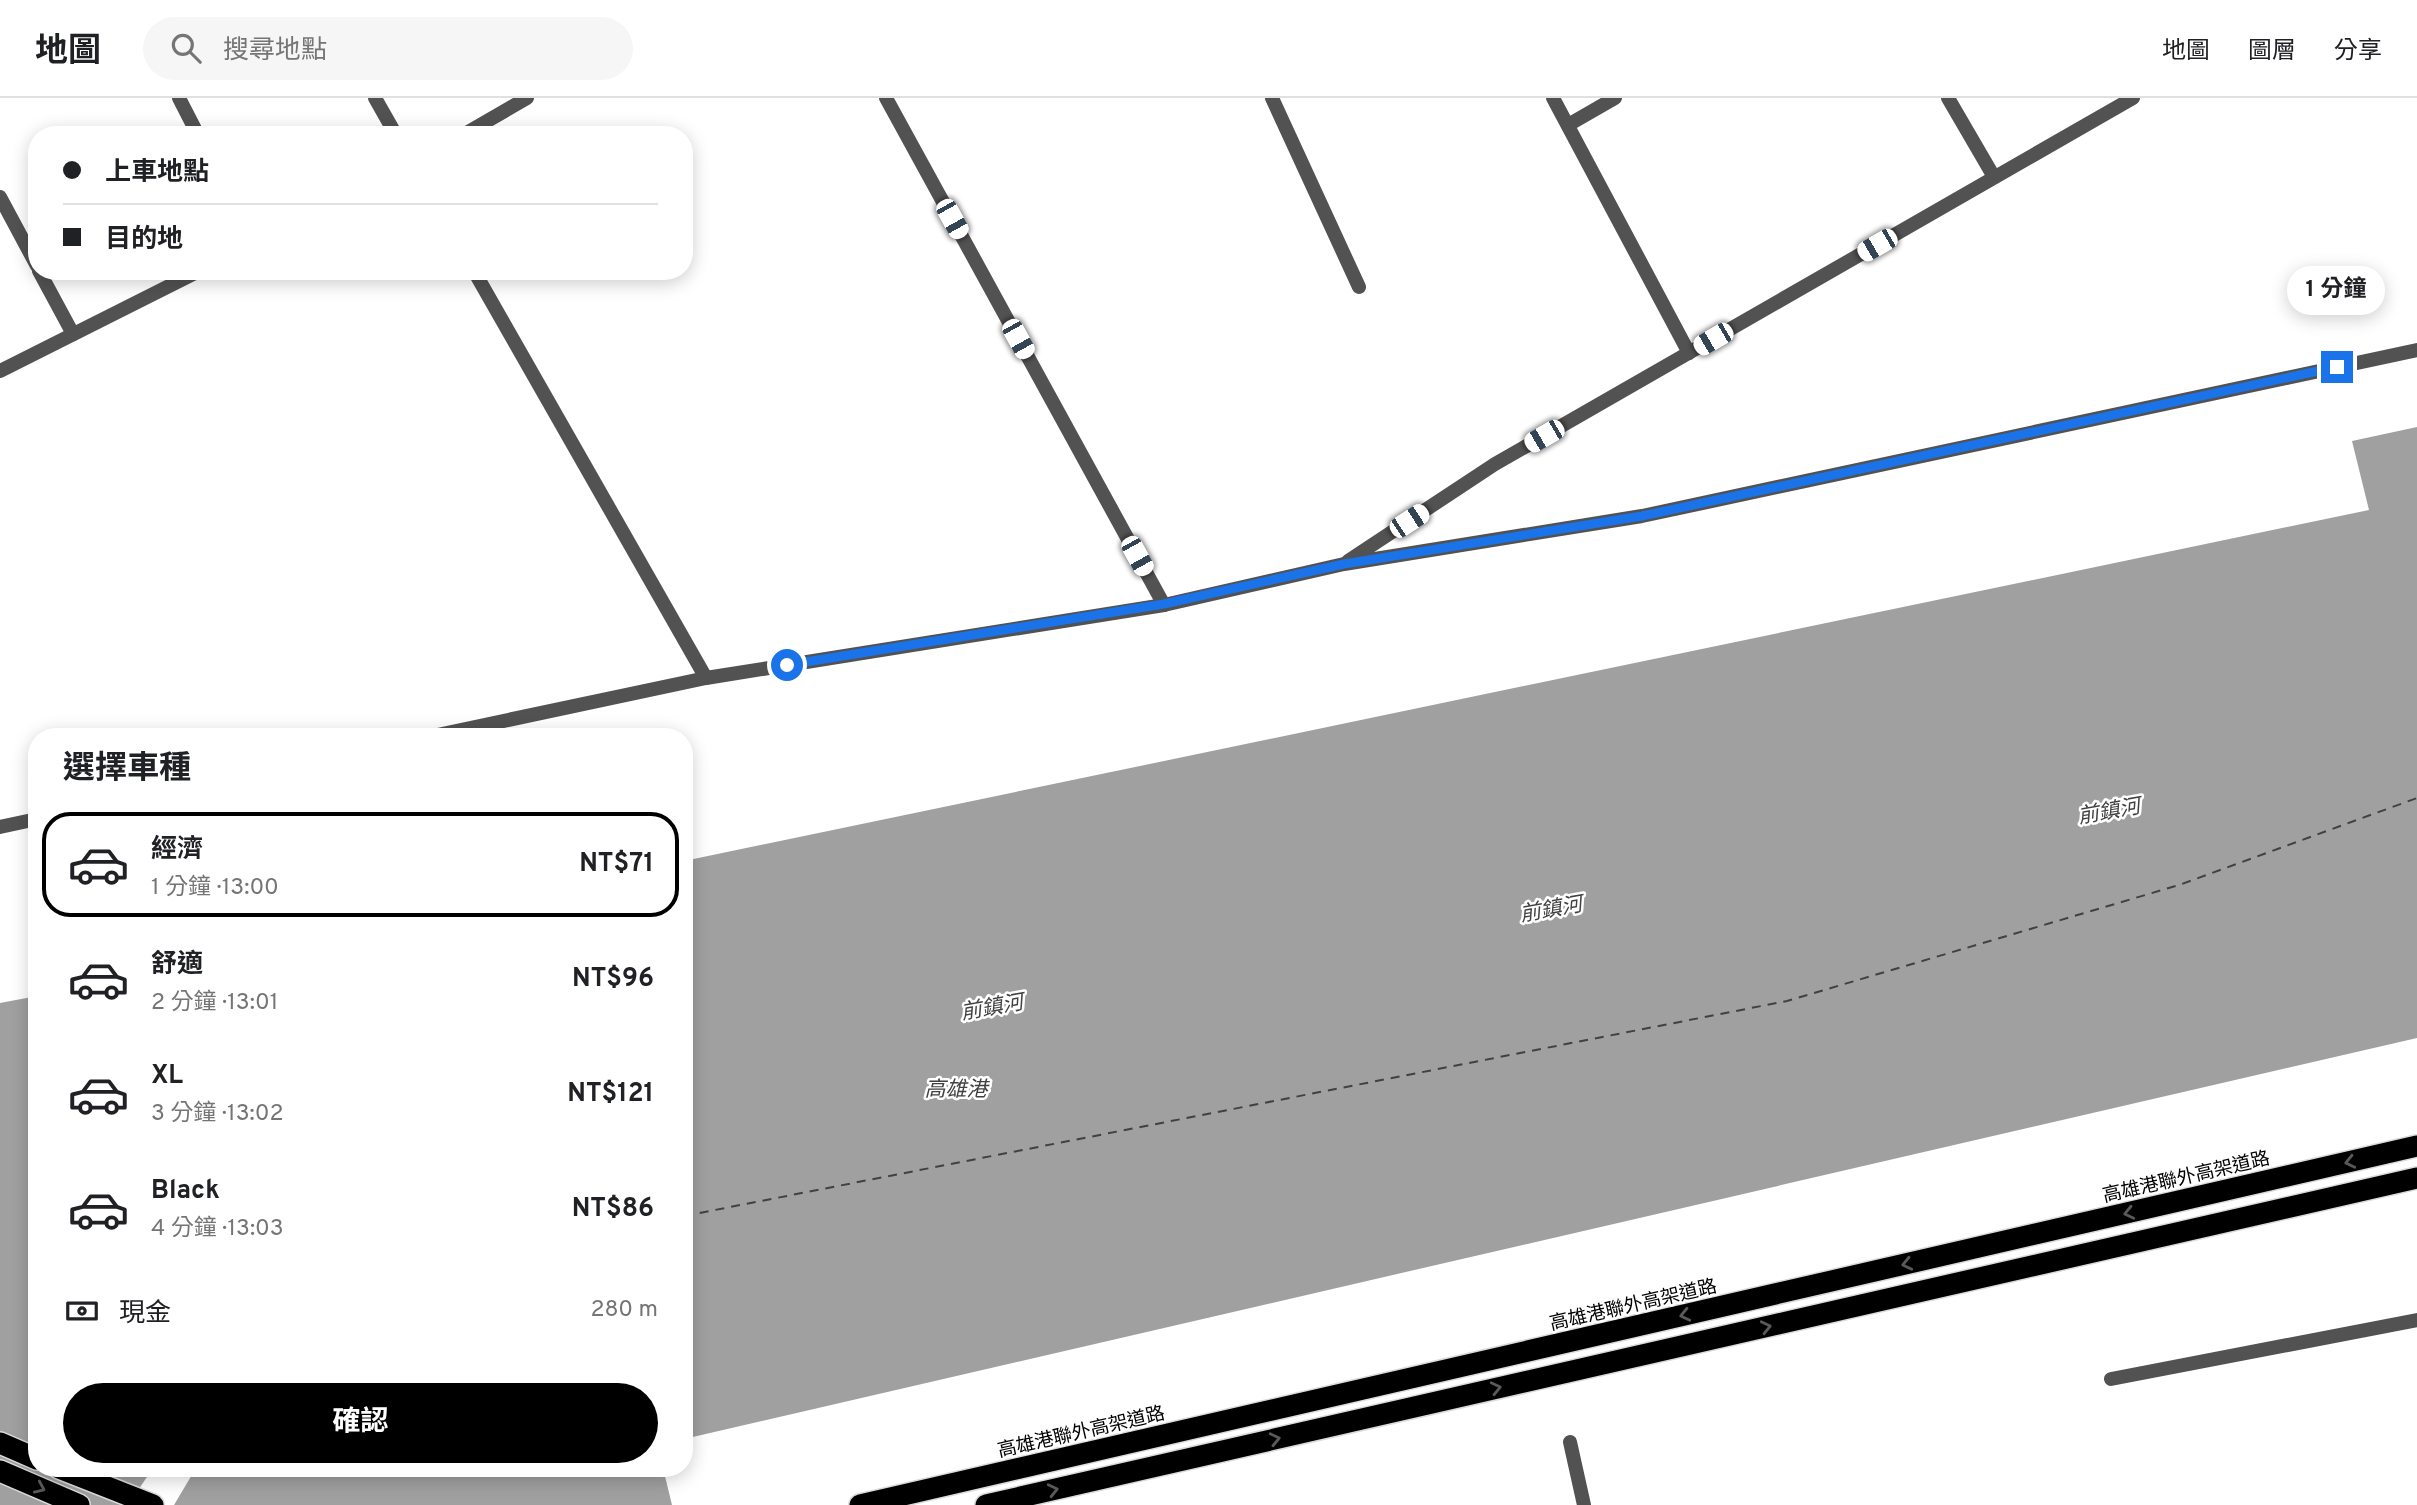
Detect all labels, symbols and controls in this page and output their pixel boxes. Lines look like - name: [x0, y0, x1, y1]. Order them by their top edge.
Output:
- search box: [143, 17, 633, 80]
- icon: search: [167, 29, 205, 67]
- text: 地圖: [35, 32, 101, 74]
- text: 搜尋地點: [223, 35, 327, 68]
- text: 地圖: [2162, 37, 2210, 67]
- text: 圖層: [2248, 37, 2296, 67]
- text: 分享: [2334, 37, 2382, 67]
- text: 上車地點: [105, 157, 209, 190]
- car: [933, 196, 972, 242]
- text: 目的地: [105, 224, 183, 257]
- car: [1854, 225, 1901, 265]
- callout: 1 分鐘: [2288, 266, 2386, 314]
- text: 1 分鐘: [2306, 276, 2366, 305]
- car: [999, 316, 1038, 362]
- car: [1690, 319, 1737, 359]
- route end: [2321, 351, 2353, 383]
- car: [1521, 416, 1568, 456]
- car: [1386, 501, 1433, 541]
- car: [1118, 533, 1157, 579]
- route start: [771, 649, 803, 681]
- text: 選擇車種: [63, 750, 191, 790]
- water label: 前鎮河: [2076, 793, 2147, 831]
- icon: car: [67, 833, 130, 896]
- text: 經濟: [151, 834, 203, 867]
- text: NT$71: [579, 848, 654, 881]
- text: 1 分鐘 · 13:00: [151, 874, 279, 903]
- water label: 前鎮河: [1518, 891, 1589, 929]
- icon: car: [67, 948, 130, 1011]
- text: 舒適: [151, 949, 203, 982]
- text: NT$96: [572, 963, 654, 996]
- text: 2 分鐘 · 13:01: [151, 989, 278, 1018]
- water label: 前鎮河: [959, 989, 1030, 1027]
- text: XL: [151, 1060, 183, 1093]
- icon: car: [67, 1063, 130, 1126]
- water label: 高雄港: [925, 1077, 990, 1104]
- text: NT$121: [567, 1078, 654, 1111]
- text: 3 分鐘 · 13:02: [151, 1100, 284, 1129]
- street label: 高雄港聯外高架道路: [2100, 1147, 2272, 1209]
- one-way arrow: [2345, 1153, 2357, 1168]
- text: Black: [151, 1175, 220, 1208]
- icon: car: [67, 1178, 130, 1241]
- text: NT$86: [572, 1193, 654, 1226]
- one-way arrow: [2123, 1204, 2135, 1219]
- text: 4 分鐘 · 13:03: [151, 1215, 284, 1244]
- one-way arrow: [1901, 1256, 1913, 1270]
- street label: 高雄港聯外高架道路: [1547, 1275, 1719, 1337]
- icon: cash: [63, 1292, 101, 1330]
- text: 280 m: [590, 1296, 658, 1325]
- text: 現金: [119, 1298, 171, 1331]
- one-way arrow: [1679, 1307, 1691, 1321]
- one-way arrow: [1760, 1320, 1772, 1335]
- one-way arrow: [1490, 1382, 1502, 1397]
- button: 確認: [63, 1383, 658, 1463]
- street label: 高雄港聯外高架道路: [995, 1402, 1167, 1464]
- one-way arrow: [1268, 1433, 1280, 1447]
- one-way arrow: [32, 1480, 45, 1494]
- one-way arrow: [1047, 1484, 1059, 1498]

